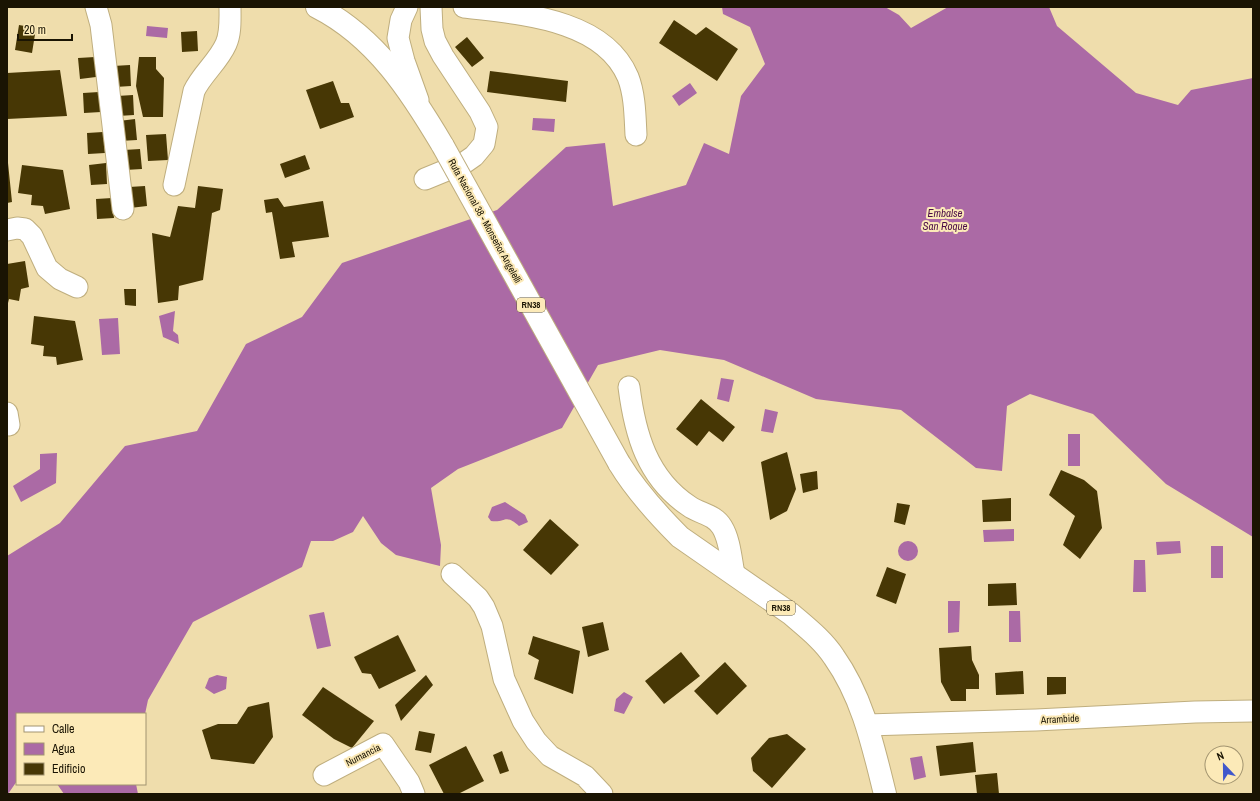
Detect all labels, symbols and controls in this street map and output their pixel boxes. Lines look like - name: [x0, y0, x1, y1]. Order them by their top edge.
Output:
- scale bar: [18, 16, 72, 42]
- text: 20 m: [24, 22, 46, 38]
- street label: Ruta Nacional 38 - Monseñor Angelelli: [445, 156, 525, 286]
- water label: Embalse San Roque: [922, 206, 968, 233]
- road number: RN38: [517, 298, 545, 312]
- road number: RN38: [767, 601, 795, 615]
- street label: Arrambide: [1040, 711, 1080, 727]
- legend: [16, 713, 146, 785]
- text: Calle: [52, 721, 74, 737]
- text: Agua: [51, 741, 76, 757]
- street label: Numancia: [343, 741, 383, 769]
- north arrow: [1204, 745, 1244, 785]
- text: N: [1215, 748, 1226, 763]
- text: Edificio: [52, 761, 85, 777]

